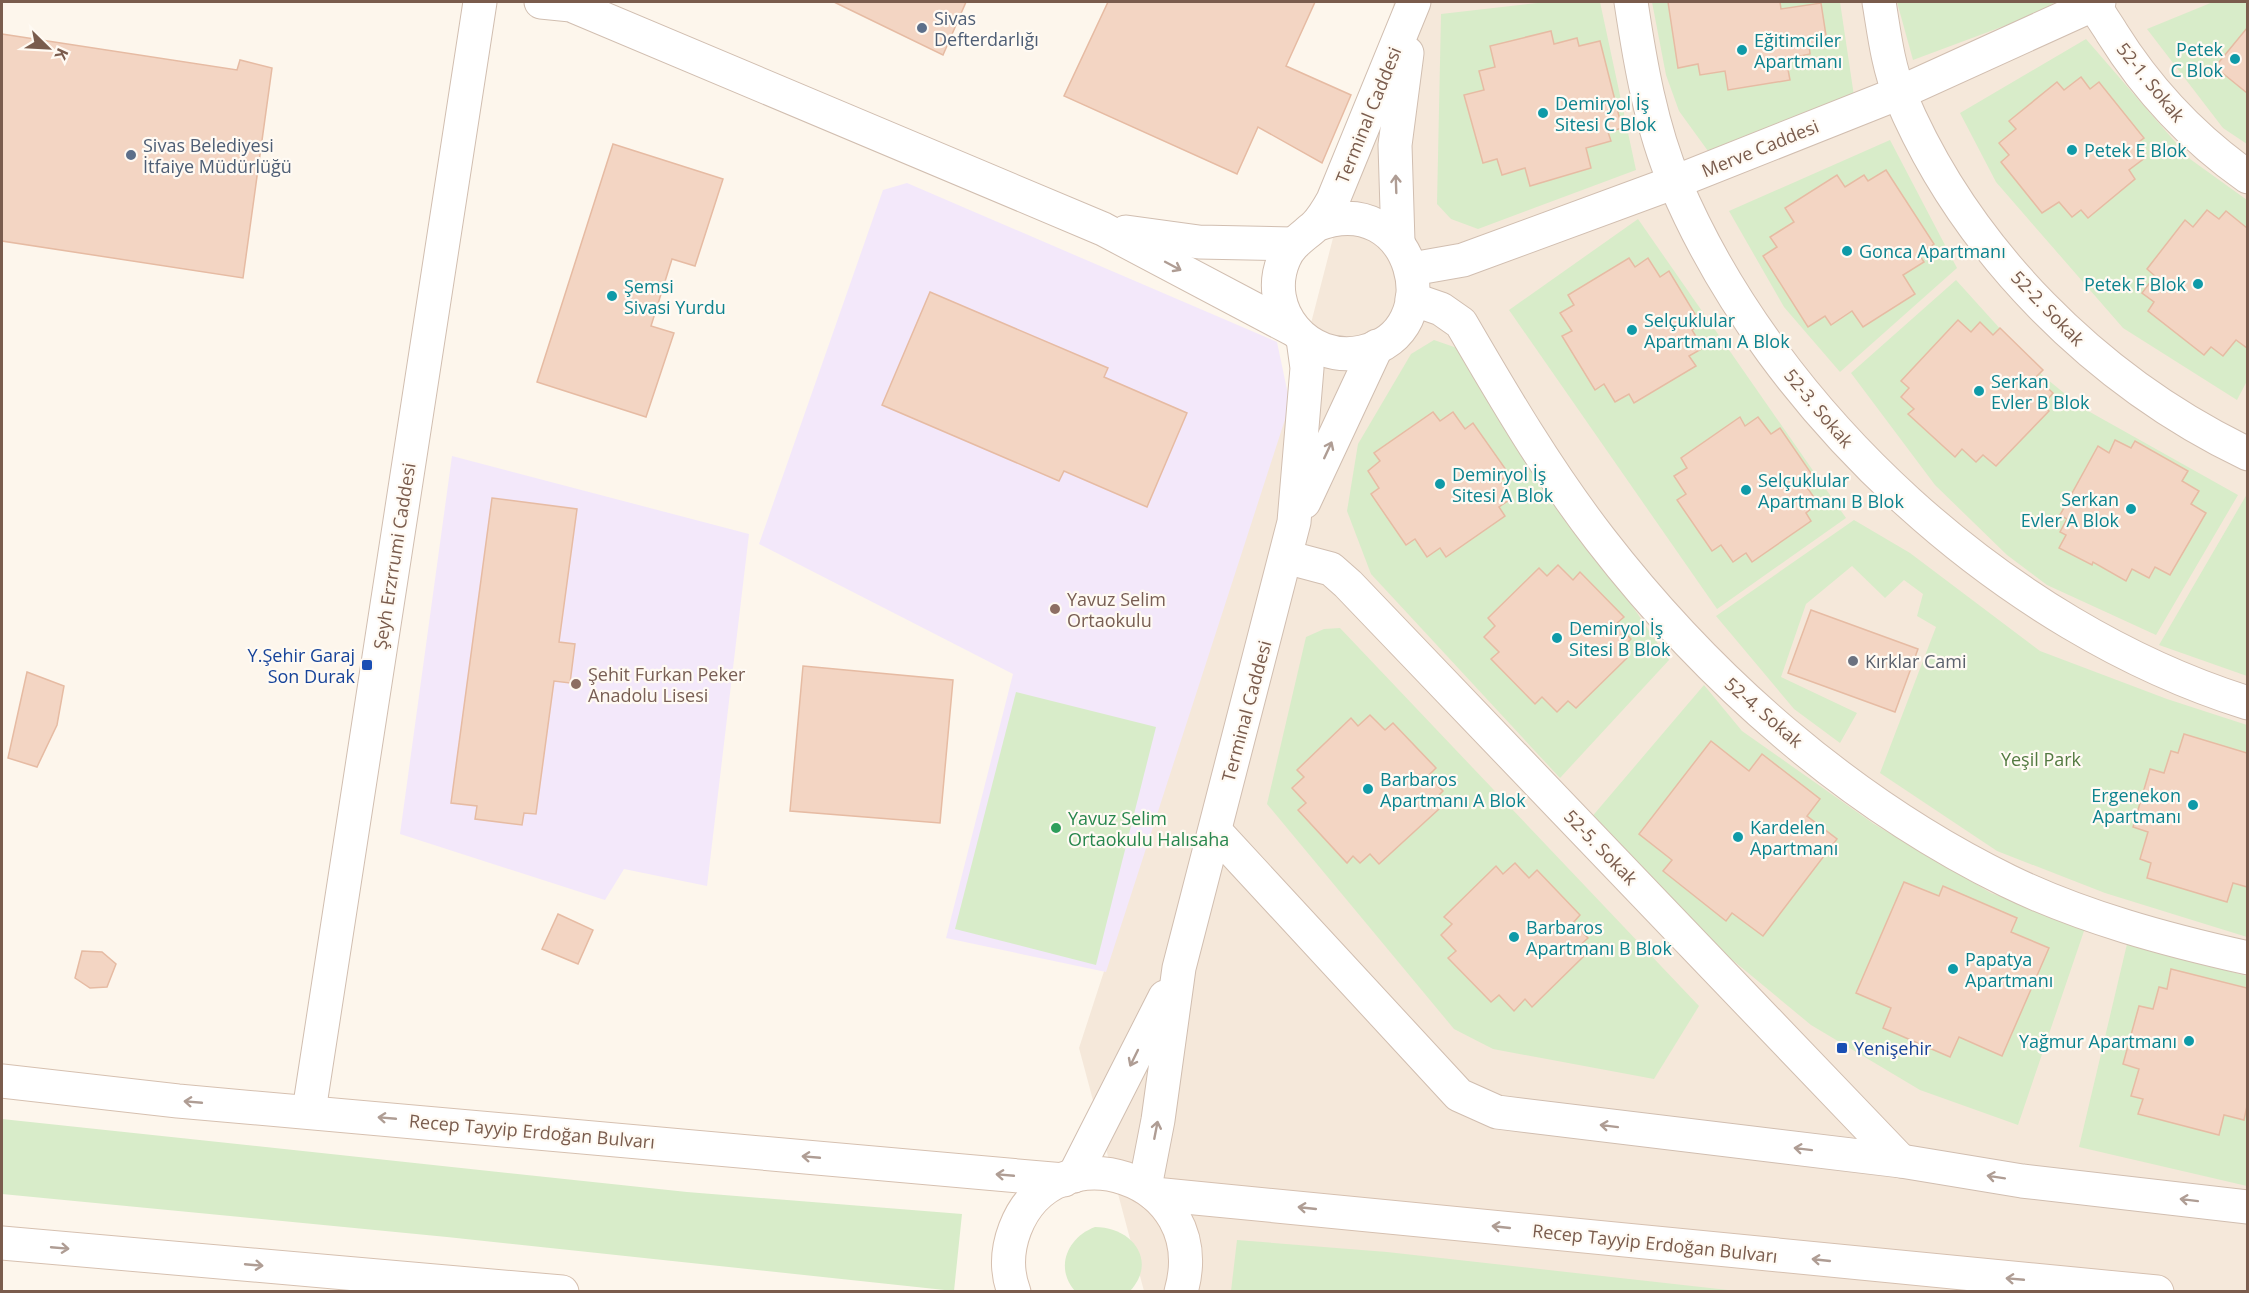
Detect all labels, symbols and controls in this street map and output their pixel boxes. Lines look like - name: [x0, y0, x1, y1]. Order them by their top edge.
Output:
- place label: Sivas Defterdarlığı: [934, 6, 1039, 51]
- north arrow: [18, 18, 78, 78]
- marker: Sivas Defterdarlığı: [915, 21, 929, 35]
- place label: Eğitimciler Apartmanı: [1754, 28, 1842, 73]
- street label: 52-1. Sokak: [2112, 37, 2191, 127]
- place label: Petek C Blok: [2171, 37, 2224, 82]
- street label: Terminal Caddesi: [1330, 43, 1406, 187]
- marker: Eğitimciler Apartmanı: [1735, 43, 1749, 57]
- text: K: [49, 45, 74, 64]
- marker: Petek C Blok: [2228, 52, 2242, 66]
- place label: Demiryol İş Sitesi C Blok: [1555, 91, 1657, 136]
- marker: Demiryol İş Sitesi C Blok: [1536, 106, 1550, 120]
- street label: Merve Caddesi: [1698, 114, 1822, 182]
- place label: Sivas Belediyesi İtfaiye Müdürlüğü: [143, 133, 292, 178]
- place label: Petek E Blok: [2084, 138, 2187, 162]
- marker: Petek E Blok: [2065, 143, 2079, 157]
- marker: Sivas Belediyesi İtfaiye Müdürlüğü: [124, 148, 138, 162]
- one-way arrow: [1391, 174, 1402, 194]
- place label: Gonca Apartmanı: [1859, 239, 2006, 263]
- marker: Gonca Apartmanı: [1840, 244, 1854, 258]
- one-way arrow: [1164, 261, 1182, 272]
- street label: 52-2. Sokak: [2006, 265, 2090, 351]
- place label: Petek F Blok: [2084, 272, 2187, 296]
- place label: Şemsi Sivasi Yurdu: [624, 274, 726, 319]
- marker: Petek F Blok: [2191, 277, 2205, 291]
- marker: Şemsi Sivasi Yurdu: [605, 289, 619, 303]
- place label: Selçuklular Apartmanı A Blok: [1644, 308, 1790, 353]
- marker: Selçuklular Apartmanı A Blok: [1625, 323, 1639, 337]
- street label: 52-3. Sokak: [1779, 364, 1859, 453]
- place label: Serkan Evler B Blok: [1991, 369, 2090, 414]
- marker: Serkan Evler B Blok: [1972, 384, 1986, 398]
- one-way arrow: [1323, 442, 1335, 460]
- street label: Şeyh Erzrrumi Caddesi: [367, 461, 421, 651]
- place label: Demiryol İş Sitesi A Blok: [1452, 462, 1554, 507]
- place label: Selçuklular Apartmanı B Blok: [1758, 468, 1904, 513]
- marker: Demiryol İş Sitesi A Blok: [1433, 477, 1447, 491]
- marker: Selçuklular Apartmanı B Blok: [1739, 483, 1753, 497]
- place label: Serkan Evler A Blok: [2021, 487, 2120, 532]
- marker: Serkan Evler A Blok: [2124, 502, 2138, 516]
- place label: Yavuz Selim Ortaokulu: [1067, 587, 1166, 632]
- marker: Yavuz Selim Ortaokulu: [1048, 602, 1062, 616]
- place label: Demiryol İş Sitesi B Blok: [1569, 616, 1671, 661]
- marker: Demiryol İş Sitesi B Blok: [1550, 631, 1564, 645]
- street label: Terminal Caddesi: [1216, 638, 1276, 784]
- place label: Y.Şehir Garaj Son Durak: [248, 643, 356, 688]
- place label: Kırklar Cami: [1865, 649, 1967, 673]
- marker: Kırklar Cami: [1846, 654, 1860, 668]
- marker: Y.Şehir Garaj Son Durak: [360, 658, 374, 672]
- place label: Şehit Furkan Peker Anadolu Lisesi: [588, 662, 746, 707]
- street label: 52-4. Sokak: [1720, 672, 1808, 753]
- marker: Şehit Furkan Peker Anadolu Lisesi: [569, 677, 583, 691]
- park label: Yeşil Park: [2001, 747, 2082, 771]
- place label: Barbaros Apartmanı A Blok: [1380, 767, 1526, 812]
- marker: Barbaros Apartmanı A Blok: [1361, 782, 1375, 796]
- place label: Ergenekon Apartmanı: [2091, 783, 2181, 828]
- marker: Ergenekon Apartmanı: [2186, 798, 2200, 812]
- street label: 52-5. Sokak: [1559, 804, 1643, 890]
- place label: Yavuz Selim Ortaokulu Halısaha: [1068, 806, 1229, 851]
- place label: Kardelen Apartmanı: [1750, 815, 1838, 860]
- marker: Yavuz Selim Ortaokulu Halısaha: [1049, 821, 1063, 835]
- marker: Kardelen Apartmanı: [1731, 830, 1745, 844]
- place label: Barbaros Apartmanı B Blok: [1526, 915, 1672, 960]
- marker: Barbaros Apartmanı B Blok: [1507, 930, 1521, 944]
- place label: Papatya Apartmanı: [1965, 947, 2053, 992]
- marker: Papatya Apartmanı: [1946, 962, 1960, 976]
- place label: Yağmur Apartmanı: [2019, 1029, 2177, 1053]
- marker: Yağmur Apartmanı: [2182, 1034, 2196, 1048]
- place label: Yenişehir: [1854, 1036, 1932, 1060]
- marker: Yenişehir: [1835, 1041, 1849, 1055]
- one-way arrow: [1128, 1049, 1140, 1067]
- one-way arrow: [183, 1096, 203, 1107]
- street label: Recep Tayyip Erdoğan Bulvarı: [408, 1108, 656, 1154]
- one-way arrow: [377, 1112, 397, 1123]
- one-way arrow: [1151, 1120, 1162, 1140]
- one-way arrow: [1600, 1120, 1620, 1131]
- one-way arrow: [1793, 1144, 1813, 1155]
- one-way arrow: [802, 1151, 822, 1162]
- one-way arrow: [996, 1169, 1016, 1180]
- one-way arrow: [1986, 1171, 2006, 1182]
- one-way arrow: [2180, 1194, 2200, 1205]
- one-way arrow: [1298, 1202, 1318, 1213]
- street label: Recep Tayyip Erdoğan Bulvarı: [1531, 1218, 1779, 1268]
- one-way arrow: [1492, 1221, 1512, 1232]
- one-way arrow: [49, 1243, 69, 1254]
- one-way arrow: [1811, 1254, 1831, 1265]
- one-way arrow: [244, 1260, 263, 1271]
- one-way arrow: [2005, 1273, 2025, 1284]

